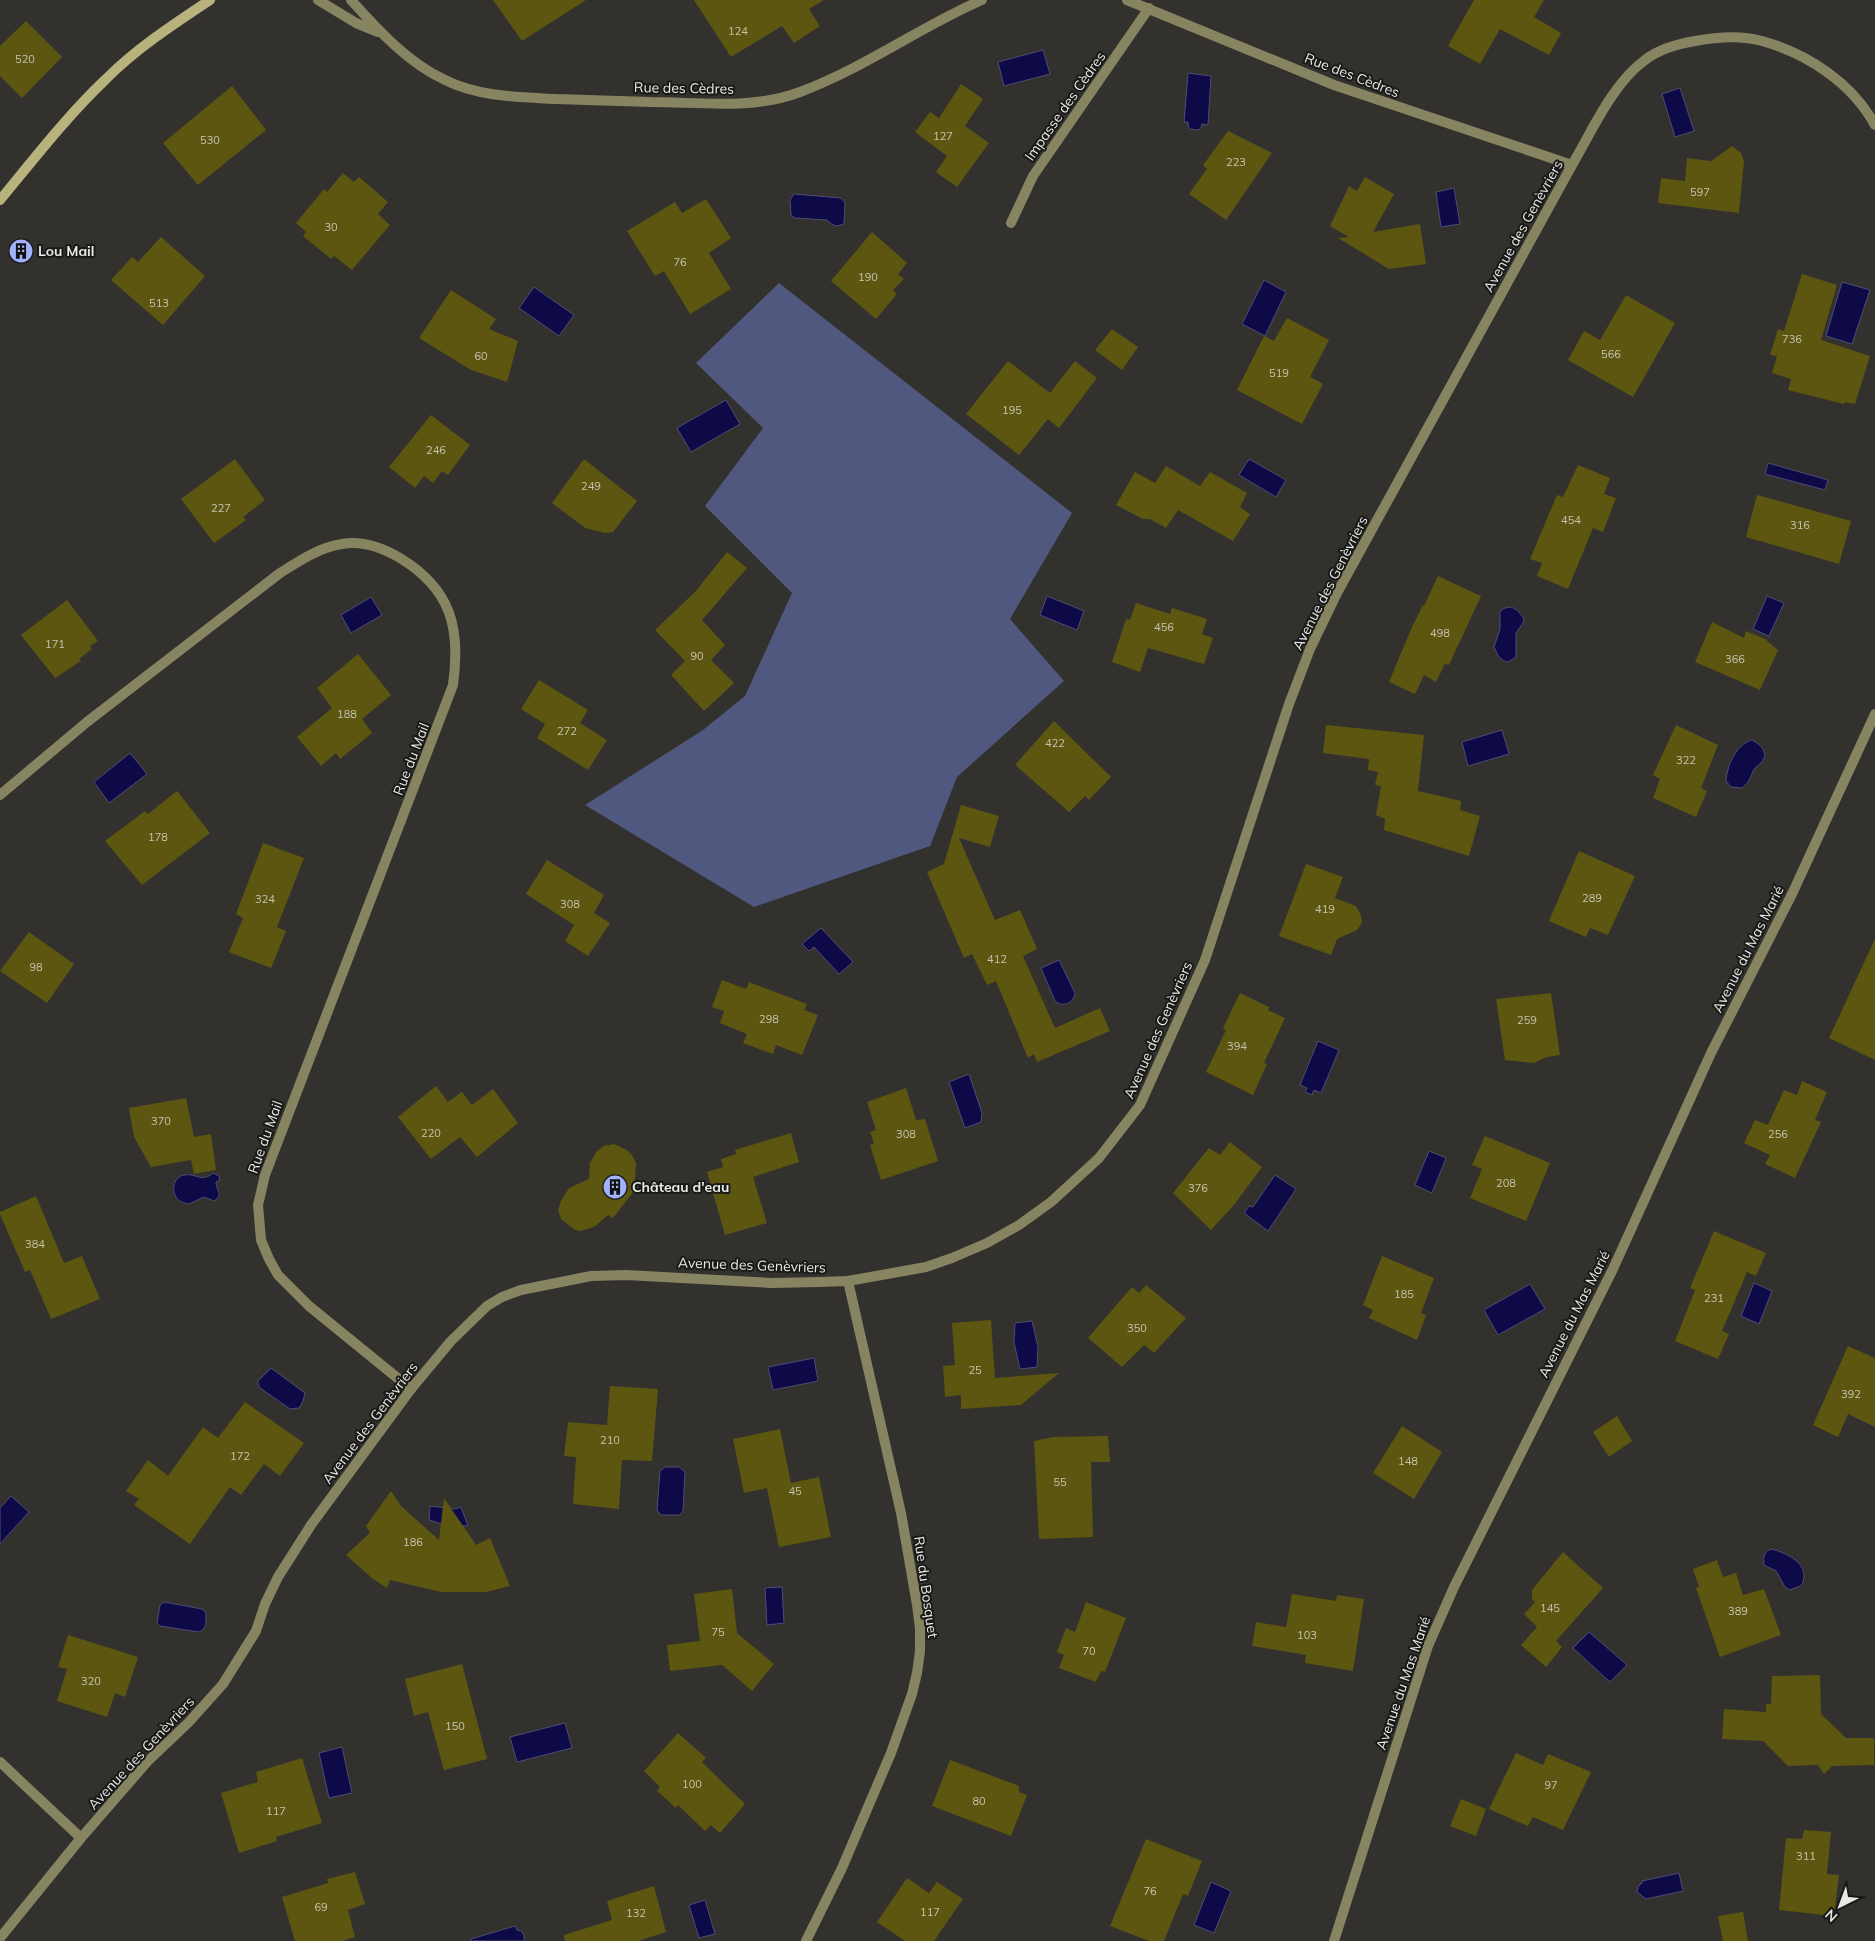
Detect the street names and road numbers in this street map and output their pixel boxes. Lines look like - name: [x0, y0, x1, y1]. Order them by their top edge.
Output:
- street label: Impasse des Cèdres: [1021, 48, 1109, 164]
- street label: Rue des Cèdres: [1302, 49, 1402, 101]
- street label: Rue des Cèdres: [634, 78, 734, 98]
- street label: Avenue des Genèvriers: [1479, 157, 1567, 295]
- street label: Avenue des Genèvriers: [1288, 513, 1372, 653]
- street label: Rue du Mail: [389, 720, 433, 798]
- street label: Avenue du Mas Marié: [1708, 883, 1788, 1015]
- street label: Avenue des Genèvriers: [1120, 959, 1196, 1101]
- street label: Rue du Mail: [244, 1098, 286, 1176]
- street label: Avenue du Mas Marié: [1534, 1248, 1614, 1380]
- street label: Avenue des Genèvriers: [678, 1253, 826, 1277]
- street label: Avenue des Genèvriers: [318, 1358, 422, 1488]
- street label: Rue du Bosquet: [910, 1535, 942, 1639]
- street label: Avenue du Mas Marié: [1372, 1614, 1434, 1752]
- street label: Avenue des Genèvriers: [84, 1693, 198, 1813]

